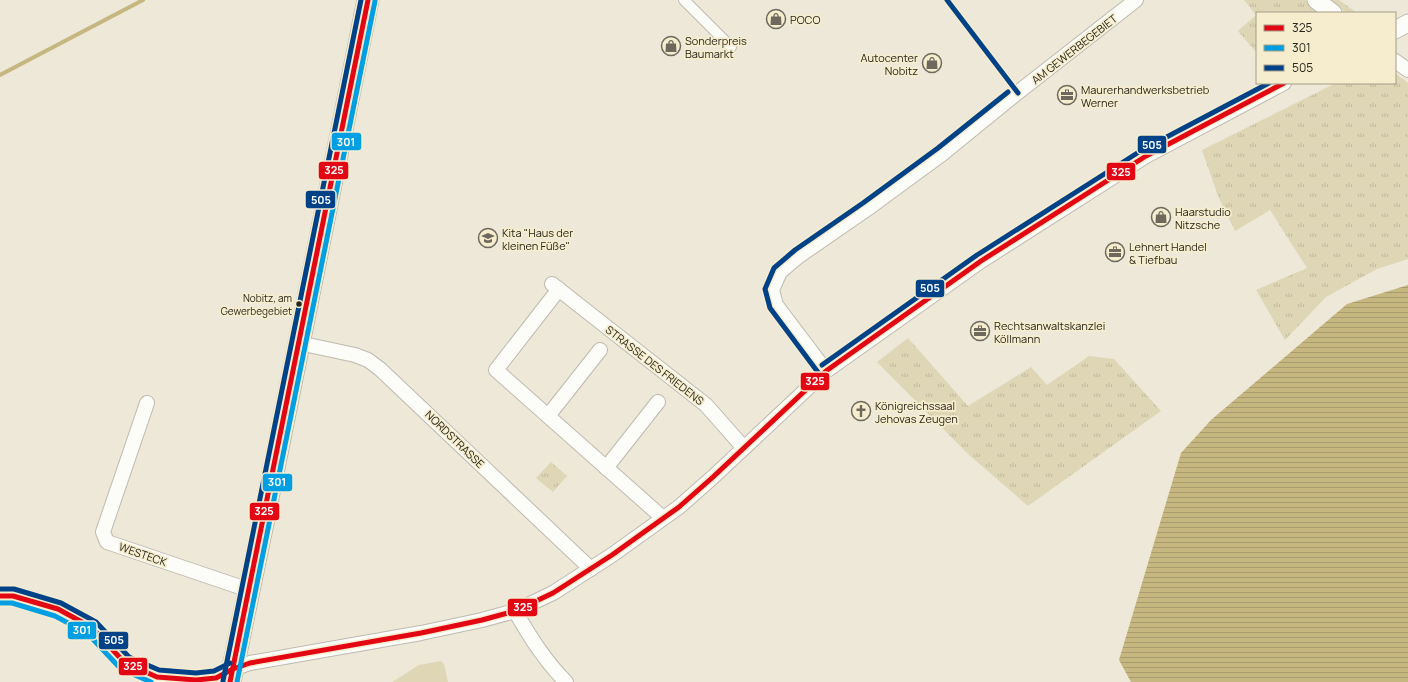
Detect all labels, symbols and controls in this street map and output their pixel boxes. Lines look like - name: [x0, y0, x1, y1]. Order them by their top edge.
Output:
- shop icon: POCO: [765, 8, 787, 30]
- street label: AM GEWERBEGEBIET: [1028, 11, 1120, 87]
- place label: POCO: [790, 12, 820, 27]
- legend: [1256, 12, 1396, 84]
- text: 325: [1292, 19, 1312, 36]
- place label: Sonderpreis Baumarkt: [685, 33, 747, 61]
- shop icon: Sonderpreis Baumarkt: [660, 35, 682, 57]
- text: 301: [1292, 39, 1311, 56]
- place label: Autocenter Nobitz: [861, 50, 918, 78]
- shop icon: Autocenter Nobitz: [921, 52, 943, 74]
- text: 505: [1292, 59, 1313, 76]
- place label: Maurerhandwerksbetrieb Werner: [1081, 82, 1210, 110]
- office icon: Maurerhandwerksbetrieb Werner: [1056, 84, 1078, 106]
- line badge: 301: [331, 132, 362, 151]
- text: 301: [337, 134, 355, 149]
- line badge: 505: [1137, 135, 1167, 154]
- text: 505: [1142, 137, 1162, 152]
- line badge: 325: [318, 161, 349, 180]
- text: 325: [324, 162, 344, 177]
- line badge: 325: [1106, 162, 1136, 181]
- text: 325: [1111, 164, 1131, 179]
- line badge: 505: [305, 190, 336, 209]
- text: 505: [311, 192, 331, 207]
- place label: Haarstudio Nitzsche: [1175, 204, 1231, 232]
- shop icon: Haarstudio Nitzsche: [1150, 206, 1172, 228]
- place label: Kita "Haus der kleinen Füße": [502, 225, 573, 253]
- school or university icon: Kita "Haus der kleinen Füße": [477, 227, 499, 249]
- place label: Lehnert Handel & Tiefbau: [1129, 239, 1207, 267]
- office icon: Lehnert Handel & Tiefbau: [1104, 241, 1126, 263]
- line badge: 505: [915, 279, 945, 298]
- text: 505: [920, 280, 940, 295]
- place label: Nobitz, am Gewerbegebiet: [221, 291, 292, 318]
- marker: Nobitz, am Gewerbegebiet: [294, 299, 304, 309]
- place label: Rechtsanwaltskanzlei Köllmann: [994, 318, 1105, 346]
- office icon: Rechtsanwaltskanzlei Köllmann: [969, 320, 991, 342]
- street label: STRASSE DES FRIEDENS: [603, 322, 707, 408]
- line badge: 325: [800, 372, 830, 391]
- text: 325: [805, 373, 825, 388]
- place label: Königreichssaal Jehovas Zeugen: [875, 398, 958, 426]
- church icon: Königreichssaal Jehovas Zeugen: [850, 400, 872, 422]
- street label: NORDSTRASSE: [422, 407, 488, 471]
- line badge: 301: [262, 473, 293, 492]
- text: 301: [268, 474, 286, 489]
- line badge: 325: [249, 502, 280, 521]
- text: 325: [254, 503, 274, 518]
- street label: WESTECK: [117, 539, 170, 569]
- line badge: 325: [507, 598, 538, 617]
- text: 325: [513, 599, 533, 614]
- line badge: 301: [67, 621, 97, 640]
- text: 301: [73, 622, 91, 637]
- line badge: 505: [98, 631, 129, 650]
- text: 505: [104, 632, 124, 647]
- line badge: 325: [118, 657, 148, 676]
- text: 325: [123, 658, 143, 673]

